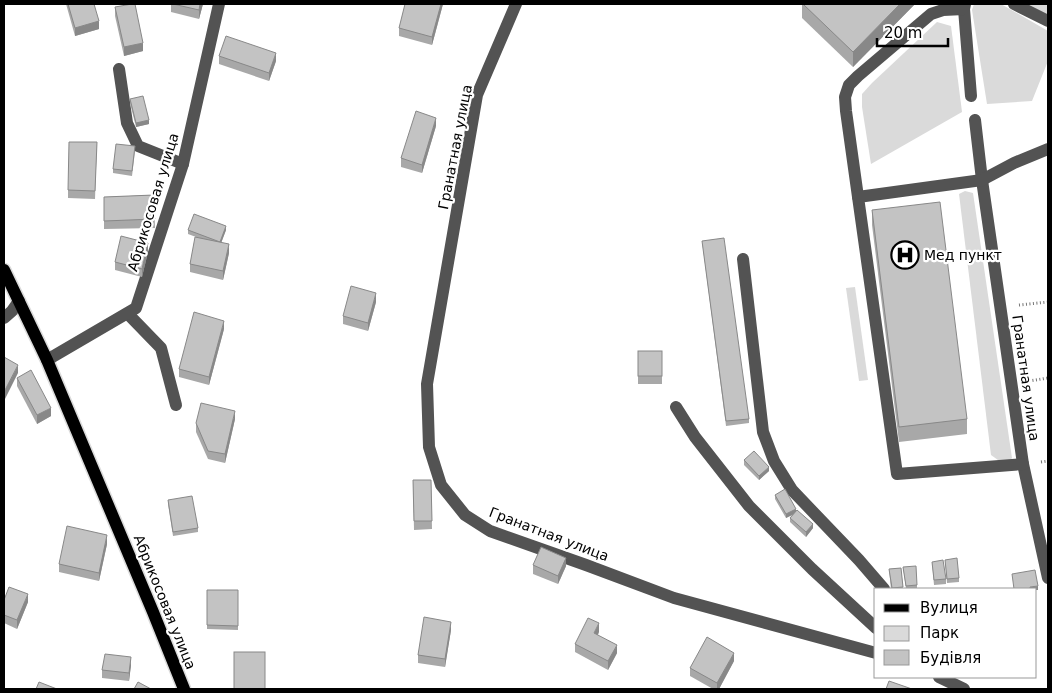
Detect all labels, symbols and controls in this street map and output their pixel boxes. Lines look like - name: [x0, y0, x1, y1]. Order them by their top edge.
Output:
- scale bar: [877, 15, 948, 47]
- text: 20 m: [884, 24, 922, 42]
- street label: Гранатная улица: [435, 83, 475, 211]
- street label: Абрикосовая улица: [124, 131, 182, 273]
- hospital icon: Мед пункт: [890, 240, 920, 270]
- place label: Мед пункт: [924, 247, 1002, 263]
- street label: Гранатная улица: [1009, 314, 1043, 442]
- street label: Гранатная улица: [487, 504, 611, 564]
- street label: Абрикосовая улица: [131, 532, 199, 672]
- legend: [874, 588, 1037, 678]
- text: Вулиця: [920, 599, 978, 617]
- text: Парк: [920, 624, 959, 642]
- text: Будівля: [920, 649, 981, 667]

